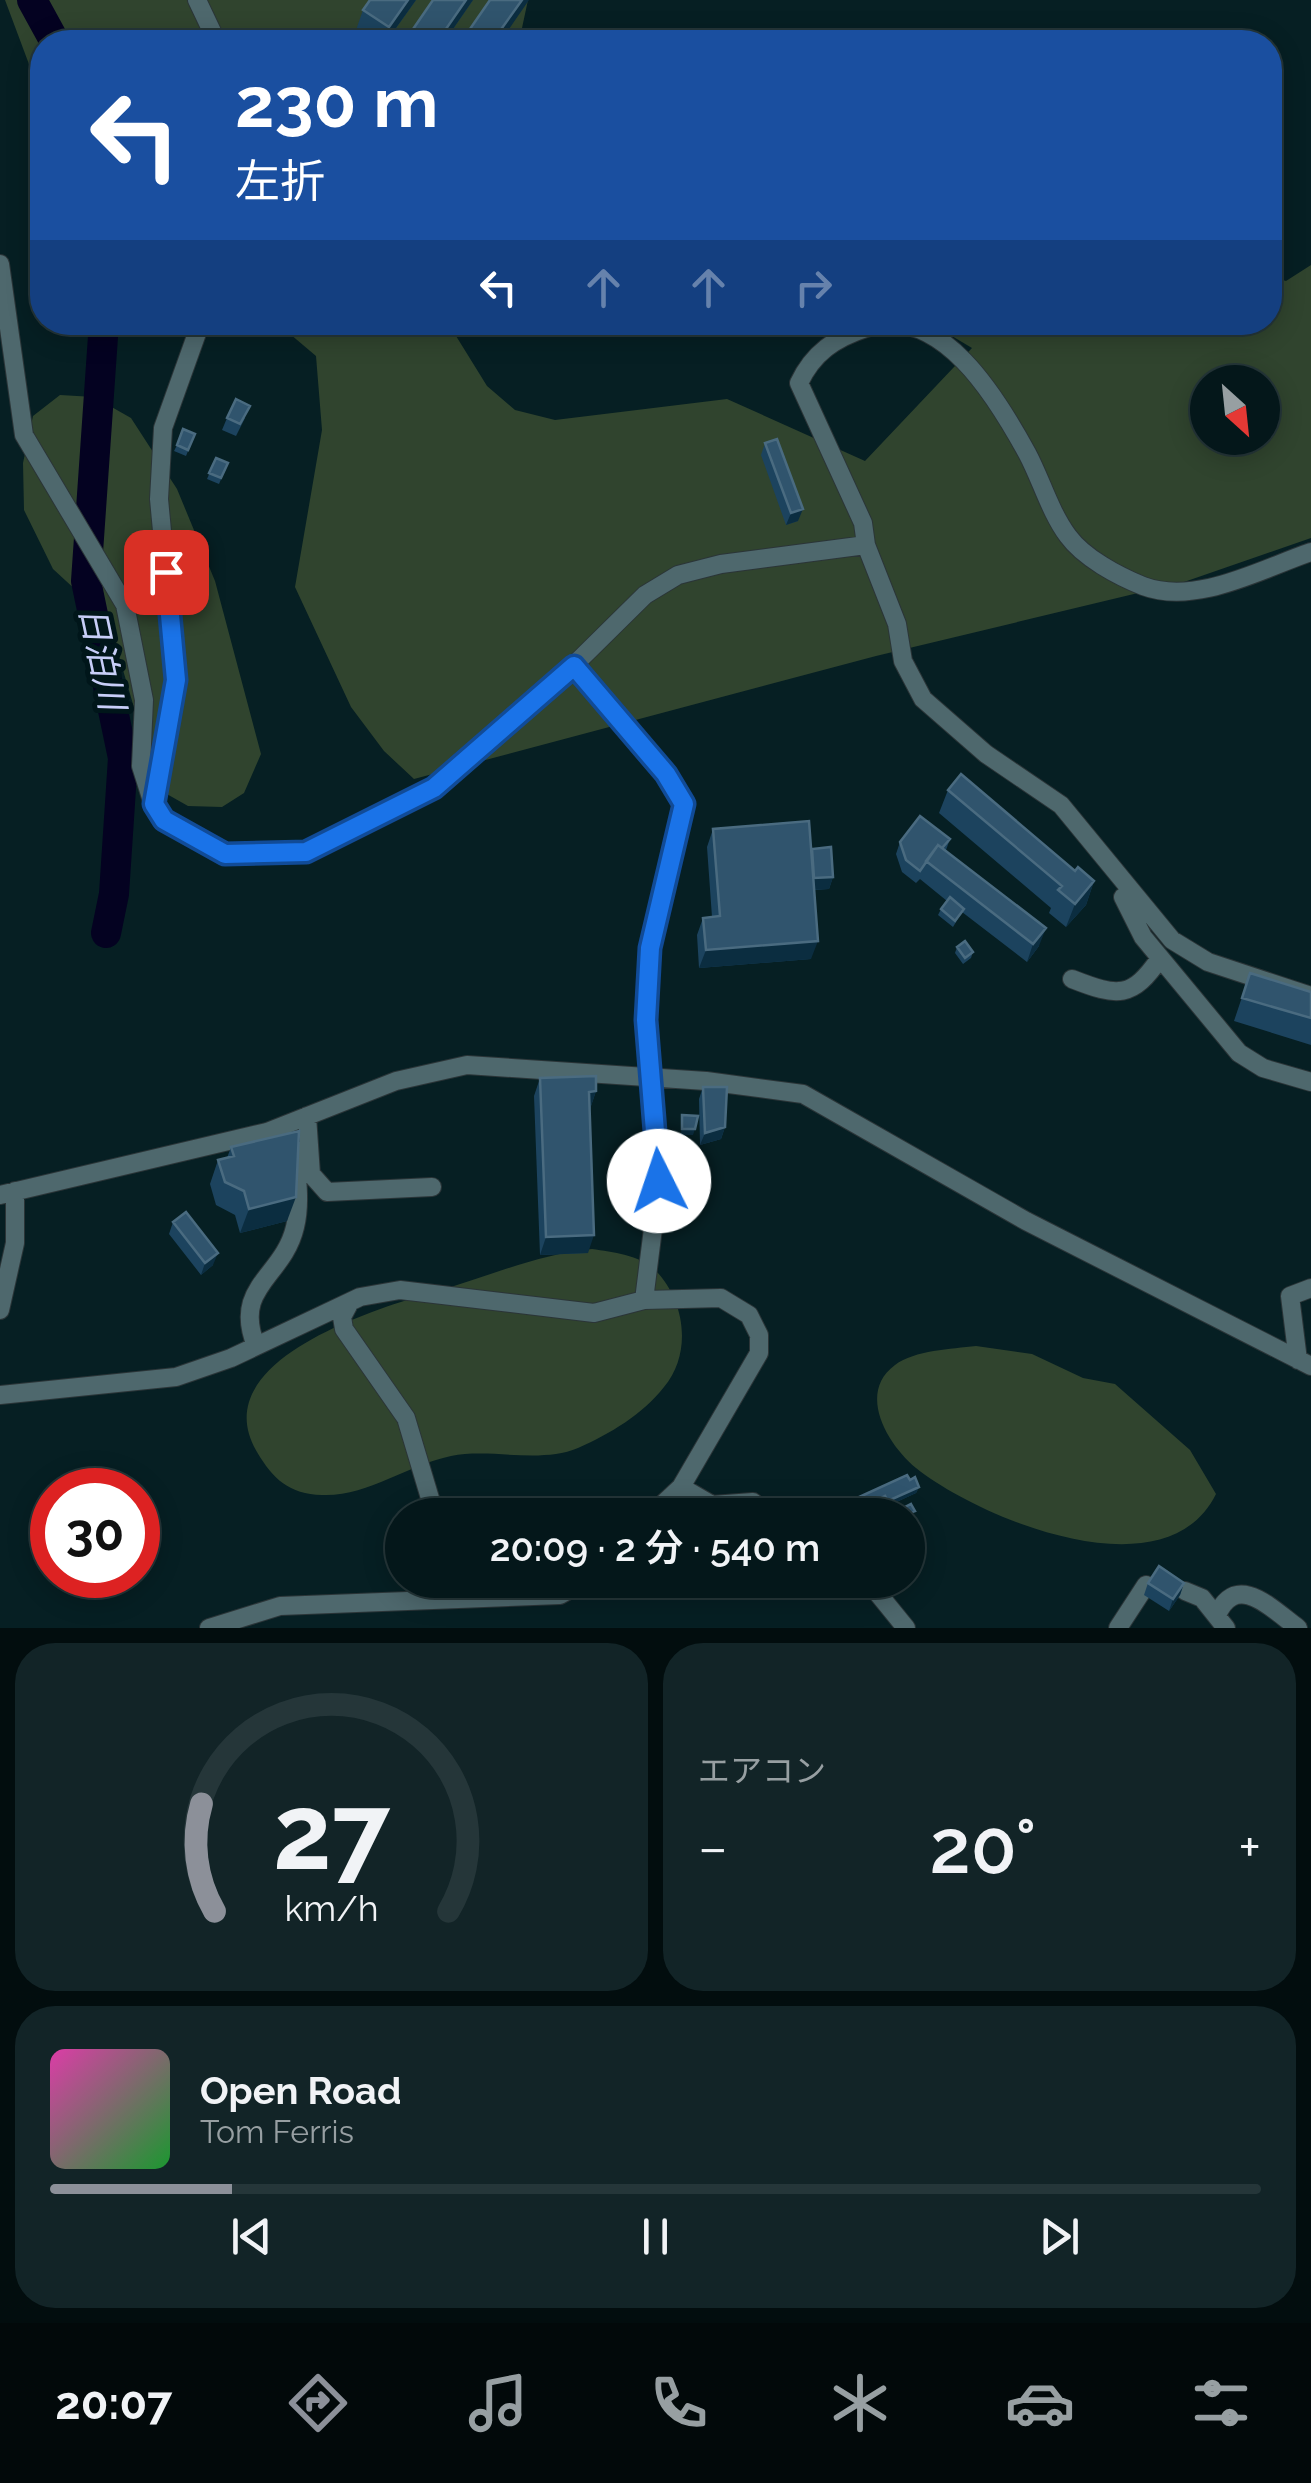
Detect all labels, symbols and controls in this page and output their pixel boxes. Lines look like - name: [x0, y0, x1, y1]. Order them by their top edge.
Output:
- text: 230 m: [235, 61, 439, 143]
- icon: left: [70, 70, 200, 200]
- text: 左折: [235, 155, 325, 208]
- icon: left: [471, 260, 526, 315]
- icon: ahead: [576, 260, 631, 315]
- icon: ahead: [681, 260, 736, 315]
- icon: right: [786, 260, 841, 315]
- north arrow: [1190, 365, 1280, 455]
- map controls: [1190, 365, 1280, 455]
- pin: [124, 530, 209, 615]
- icon: arrive: [139, 545, 194, 600]
- water label: 日泊川: [72, 602, 134, 717]
- position arrow: [607, 1129, 711, 1233]
- speed limit sign: 30: [30, 1468, 160, 1598]
- text: 20:09 · 2 分 · 540 m: [490, 1525, 820, 1570]
- text: エアコン: [698, 1752, 826, 1789]
- text: 27: [273, 1771, 391, 1893]
- text: 20°: [930, 1802, 1036, 1891]
- text: −: [698, 1815, 728, 1880]
- text: +: [1238, 1815, 1261, 1880]
- text: km/h: [284, 1887, 379, 1929]
- text: Open Road: [200, 2068, 401, 2113]
- text: Tom Ferris: [200, 2113, 354, 2150]
- icon: previous: [224, 2209, 279, 2264]
- icon: pause: [628, 2209, 683, 2264]
- icon: next: [1032, 2209, 1087, 2264]
- icon: directions: [283, 2368, 353, 2438]
- icon: music: [463, 2368, 533, 2438]
- icon: phone: [644, 2368, 714, 2438]
- icon: climate: [825, 2368, 895, 2438]
- icon: car: [1005, 2368, 1075, 2438]
- icon: filters: [1186, 2368, 1256, 2438]
- text: 20:07: [55, 2377, 172, 2430]

